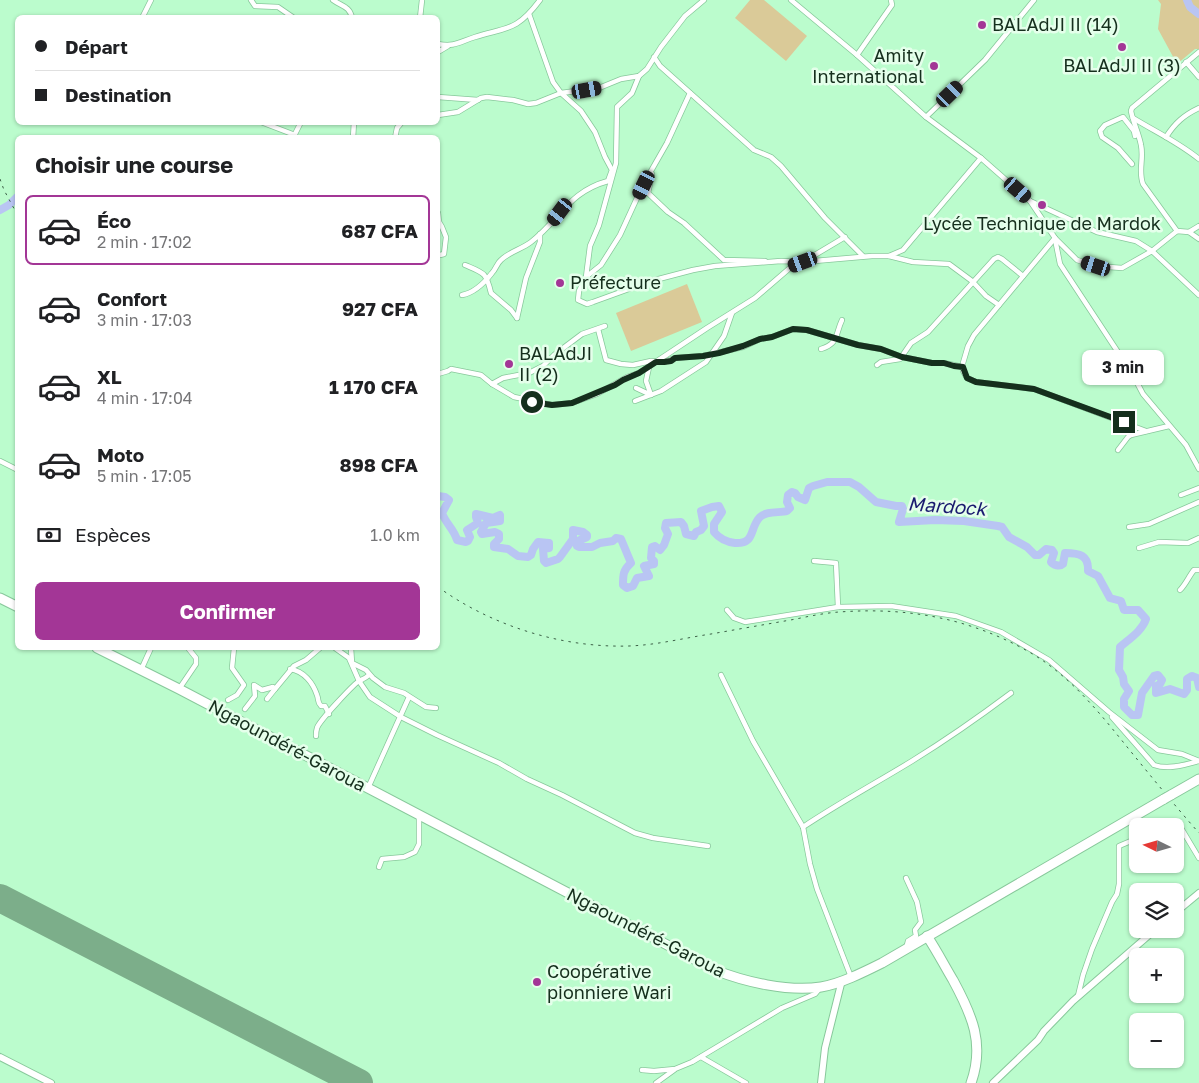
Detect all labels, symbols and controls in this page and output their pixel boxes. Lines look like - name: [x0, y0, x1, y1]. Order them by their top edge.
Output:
- place label: BALAdJI II (14): [992, 13, 1119, 35]
- marker: BALAdJI II (14): [976, 19, 988, 31]
- text: Départ: [65, 35, 128, 58]
- marker: BALAdJI II (3): [1116, 41, 1128, 53]
- place label: Amity International: [812, 44, 924, 87]
- place label: BALAdJI II (3): [1063, 54, 1181, 76]
- marker: Amity International: [928, 60, 940, 72]
- car: [933, 78, 966, 110]
- car: [570, 80, 603, 100]
- text: Destination: [65, 83, 171, 106]
- text: Choisir une course: [35, 151, 233, 178]
- car: [630, 168, 657, 202]
- car: [1001, 174, 1034, 206]
- car: [544, 196, 575, 228]
- marker: Lycée Technique de Mardok: [1036, 199, 1048, 211]
- icon: car: [37, 208, 82, 253]
- text: Éco: [97, 209, 131, 232]
- place label: Lycée Technique de Mardok: [923, 212, 1161, 234]
- text: 687 CFA: [341, 219, 418, 242]
- text: 2 min · 17:02: [97, 232, 192, 252]
- car: [786, 250, 819, 274]
- car: [1079, 254, 1112, 278]
- place label: Préfecture: [570, 271, 661, 293]
- marker: Préfecture: [554, 277, 566, 289]
- icon: car: [37, 286, 82, 331]
- text: Confort: [97, 287, 167, 310]
- text: 927 CFA: [342, 297, 418, 320]
- text: 3 min · 17:03: [97, 310, 192, 330]
- place label: BALAdJI II (2): [519, 342, 592, 385]
- callout: 3 min: [1083, 350, 1165, 384]
- text: 3 min: [1102, 357, 1144, 377]
- marker: BALAdJI II (2): [503, 358, 515, 370]
- icon: car: [37, 364, 82, 409]
- text: XL: [97, 365, 122, 388]
- text: 1 170 CFA: [329, 375, 418, 398]
- text: 4 min · 17:04: [97, 388, 193, 408]
- route start: [521, 391, 543, 413]
- route end: [1113, 411, 1135, 433]
- icon: car: [37, 442, 82, 487]
- text: Moto: [97, 443, 144, 466]
- text: 898 CFA: [340, 453, 418, 476]
- text: 5 min · 17:05: [97, 466, 192, 486]
- water label: Mardock: [907, 491, 989, 520]
- icon: cash: [35, 521, 63, 549]
- text: Espèces: [75, 523, 151, 546]
- text: 1.0 km: [370, 525, 420, 545]
- button: Confirmer: [35, 582, 420, 640]
- street label: Ngaoundéré-Garoua: [205, 694, 370, 796]
- north arrow: [1129, 818, 1184, 872]
- map controls: [1129, 818, 1184, 1068]
- street label: Ngaoundéré-Garoua: [564, 883, 729, 982]
- button: layers: [1129, 883, 1184, 938]
- button: +: [1129, 948, 1184, 1003]
- place label: Coopérative pionniere Wari: [547, 960, 671, 1003]
- marker: Coopérative pionniere Wari: [531, 976, 543, 988]
- button: −: [1129, 1013, 1184, 1068]

